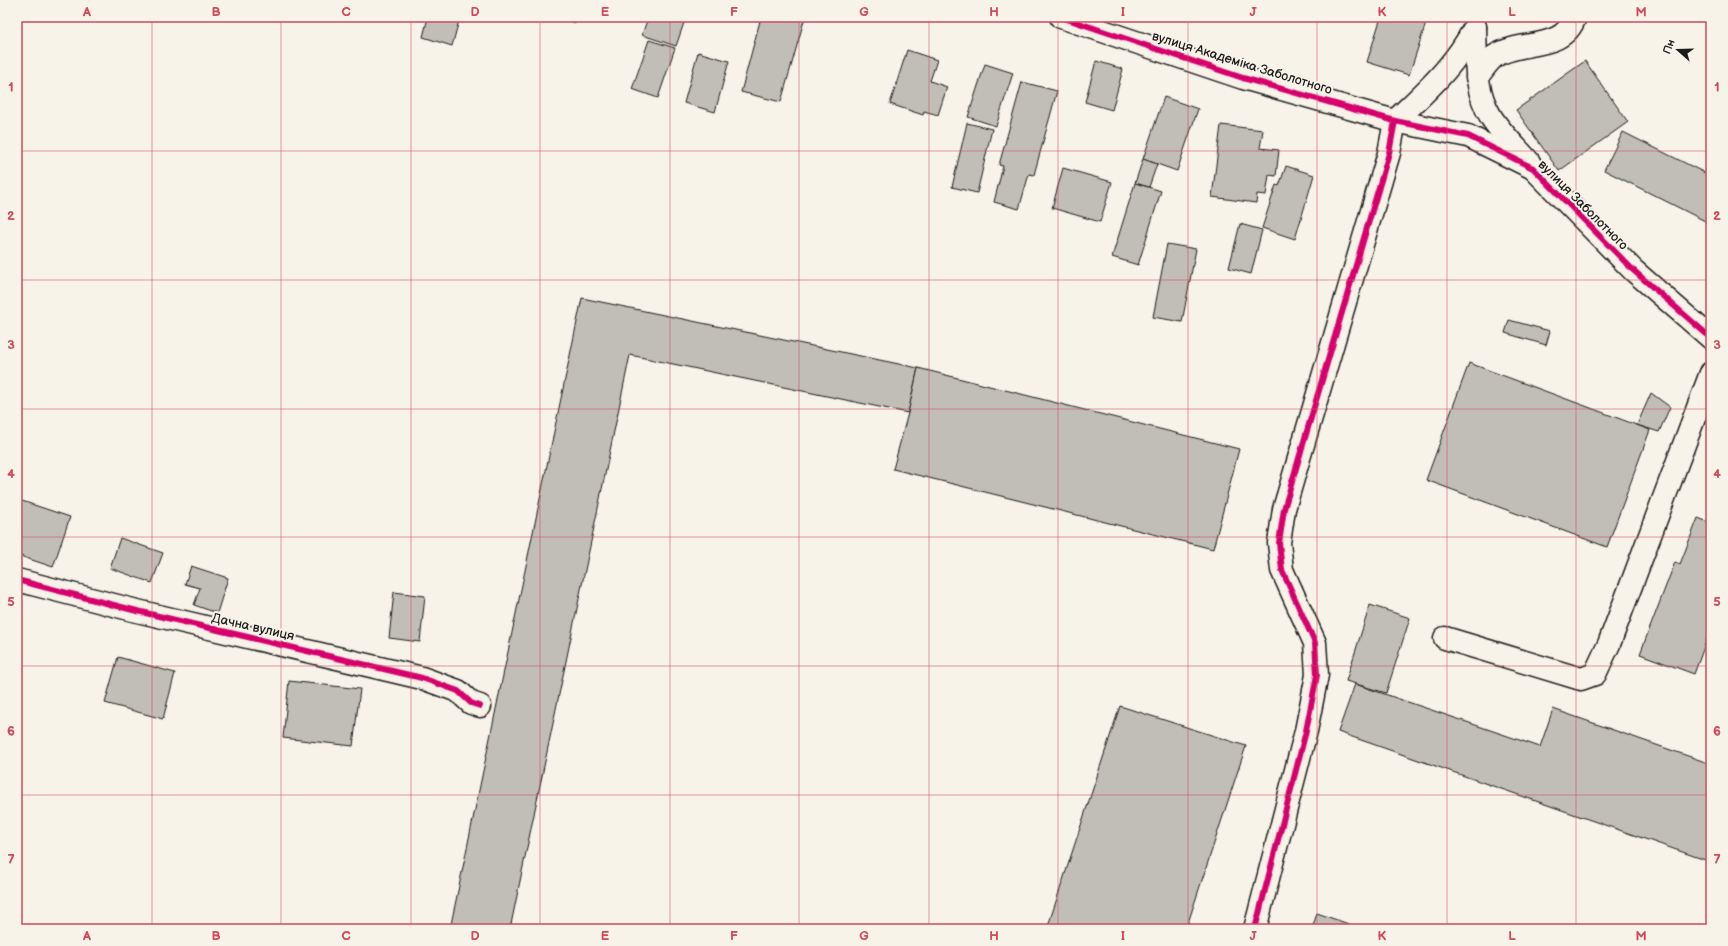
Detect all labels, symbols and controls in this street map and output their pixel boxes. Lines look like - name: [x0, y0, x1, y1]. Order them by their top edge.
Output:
- text: A: [82, 4, 91, 20]
- text: B: [211, 4, 221, 20]
- text: C: [341, 4, 351, 20]
- text: D: [470, 4, 480, 20]
- text: E: [601, 4, 610, 20]
- text: F: [730, 4, 738, 20]
- text: G: [859, 4, 869, 20]
- text: H: [989, 4, 999, 20]
- text: I: [1121, 4, 1125, 20]
- text: J: [1249, 4, 1257, 20]
- text: K: [1378, 4, 1387, 20]
- text: L: [1508, 4, 1516, 20]
- text: M: [1635, 4, 1647, 20]
- street label: вулиця Академіка Заболотного: [1150, 28, 1334, 98]
- north arrow: [1658, 30, 1698, 70]
- text: Пн: [1660, 38, 1678, 56]
- text: 1: [8, 79, 14, 95]
- text: 1: [1714, 79, 1720, 95]
- street label: вулиця Заболотного: [1535, 157, 1631, 253]
- text: 2: [7, 208, 15, 224]
- text: 2: [1713, 208, 1721, 224]
- text: 3: [7, 337, 15, 353]
- text: 3: [1713, 337, 1721, 353]
- text: 4: [7, 466, 15, 482]
- text: 4: [1713, 466, 1721, 482]
- text: 5: [7, 594, 15, 610]
- text: 5: [1713, 594, 1721, 610]
- street label: Дачна вулиця: [210, 610, 296, 644]
- text: 6: [7, 723, 15, 739]
- text: 6: [1713, 723, 1721, 739]
- text: 7: [7, 852, 15, 868]
- text: 7: [1713, 852, 1721, 868]
- text: A: [82, 928, 91, 944]
- text: B: [211, 928, 221, 944]
- text: C: [341, 928, 351, 944]
- text: D: [470, 928, 480, 944]
- text: E: [601, 928, 610, 944]
- text: F: [730, 928, 738, 944]
- text: G: [859, 928, 869, 944]
- text: H: [989, 928, 999, 944]
- text: I: [1121, 928, 1125, 944]
- text: J: [1249, 928, 1257, 944]
- text: K: [1378, 928, 1387, 944]
- text: L: [1508, 928, 1516, 944]
- text: M: [1635, 928, 1647, 944]

